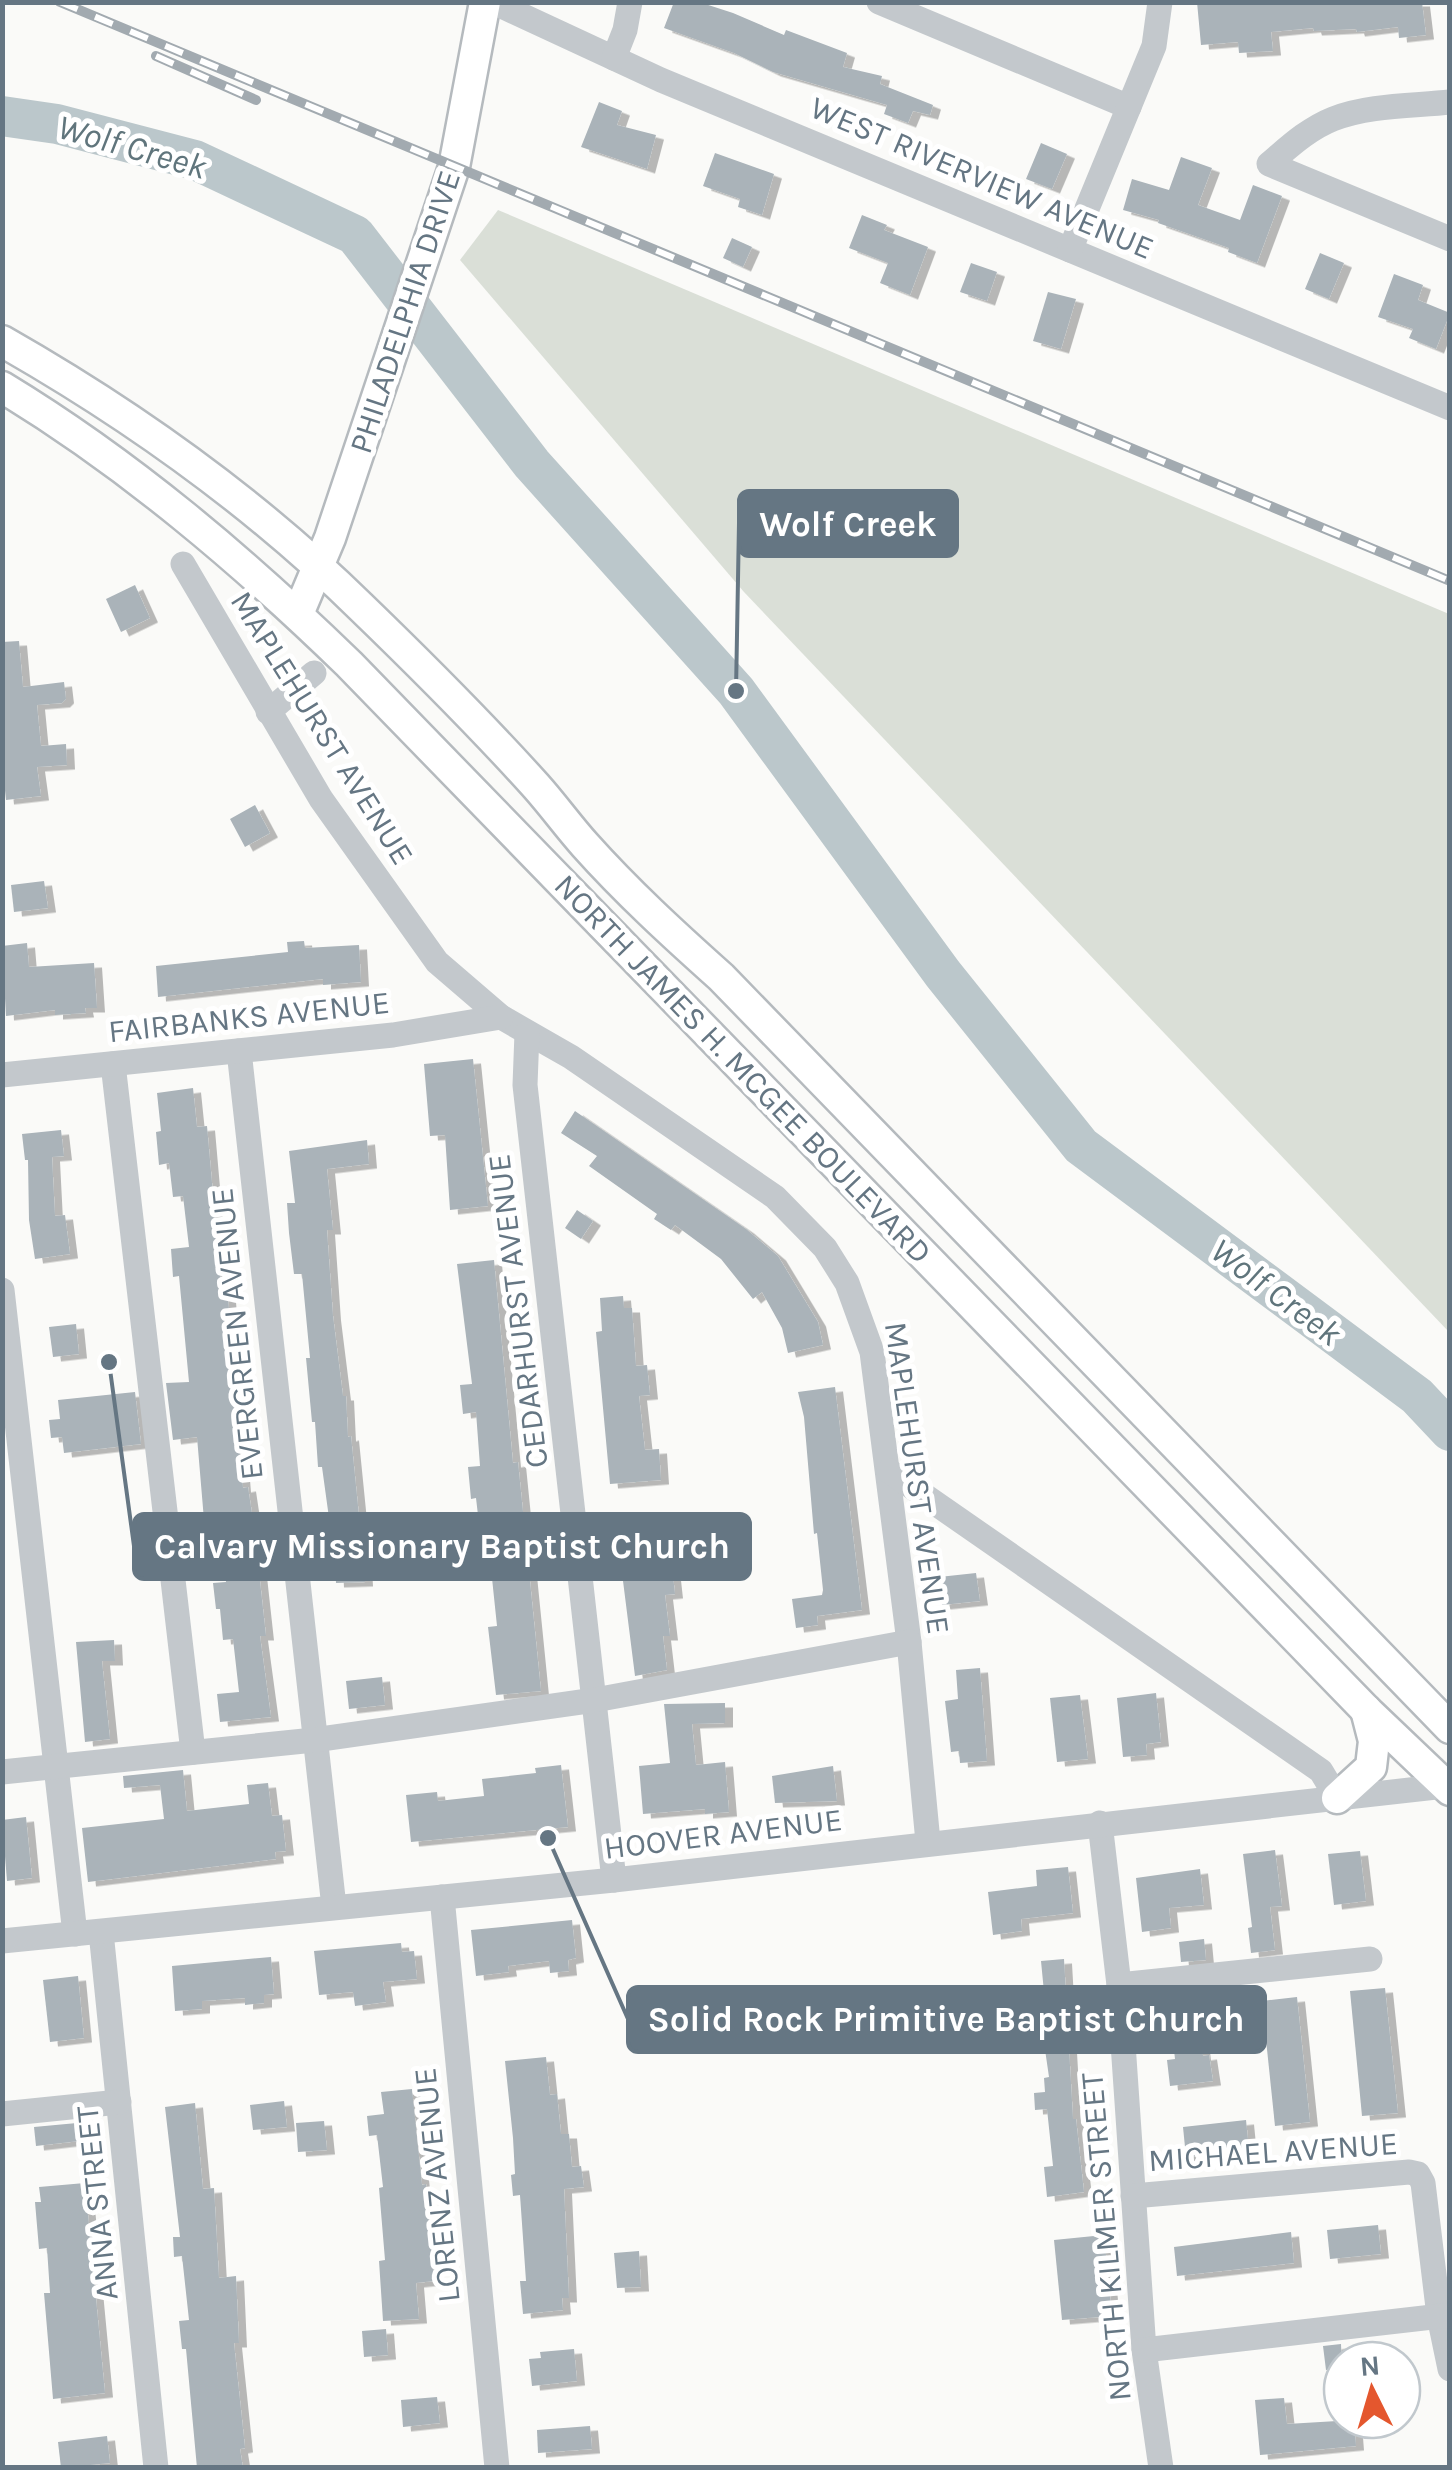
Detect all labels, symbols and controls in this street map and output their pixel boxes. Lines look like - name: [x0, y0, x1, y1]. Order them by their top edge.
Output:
- street label: WEST RIVERVIEW AVENUE: [805, 89, 1159, 267]
- water label: Wolf Creek: [53, 106, 211, 188]
- street label: PHILADELPHIA DRIVE: [342, 166, 468, 458]
- callout: Wolf Creek: [739, 491, 957, 556]
- text: Wolf Creek: [759, 504, 937, 545]
- street label: MAPLEHURST AVENUE: [223, 585, 421, 871]
- street label: NORTH JAMES H. MCGEE BOULEVARD: [547, 867, 939, 1271]
- street label: FAIRBANKS AVENUE: [106, 984, 392, 1050]
- street label: CEDARHURST AVENUE: [480, 1152, 556, 1470]
- street label: EVERGREEN AVENUE: [203, 1186, 271, 1482]
- water label: Wolf Creek: [1203, 1230, 1350, 1355]
- street label: MAPLEHURST AVENUE: [877, 1319, 957, 1637]
- callout: Calvary Missionary Baptist Church: [134, 1514, 750, 1579]
- text: Calvary Missionary Baptist Church: [154, 1526, 730, 1568]
- street label: HOOVER AVENUE: [602, 1801, 844, 1867]
- callout: Solid Rock Primitive Baptist Church: [628, 1987, 1265, 2052]
- text: Solid Rock Primitive Baptist Church: [647, 1999, 1245, 2040]
- street label: LORENZ AVENUE: [406, 2066, 468, 2304]
- street label: NORTH KILMER STREET: [1073, 2071, 1139, 2403]
- street label: ANNA STREET: [68, 2104, 126, 2302]
- street label: MICHAEL AVENUE: [1147, 2125, 1399, 2179]
- north arrow: [1322, 2340, 1422, 2440]
- text: N: [1358, 2348, 1381, 2383]

